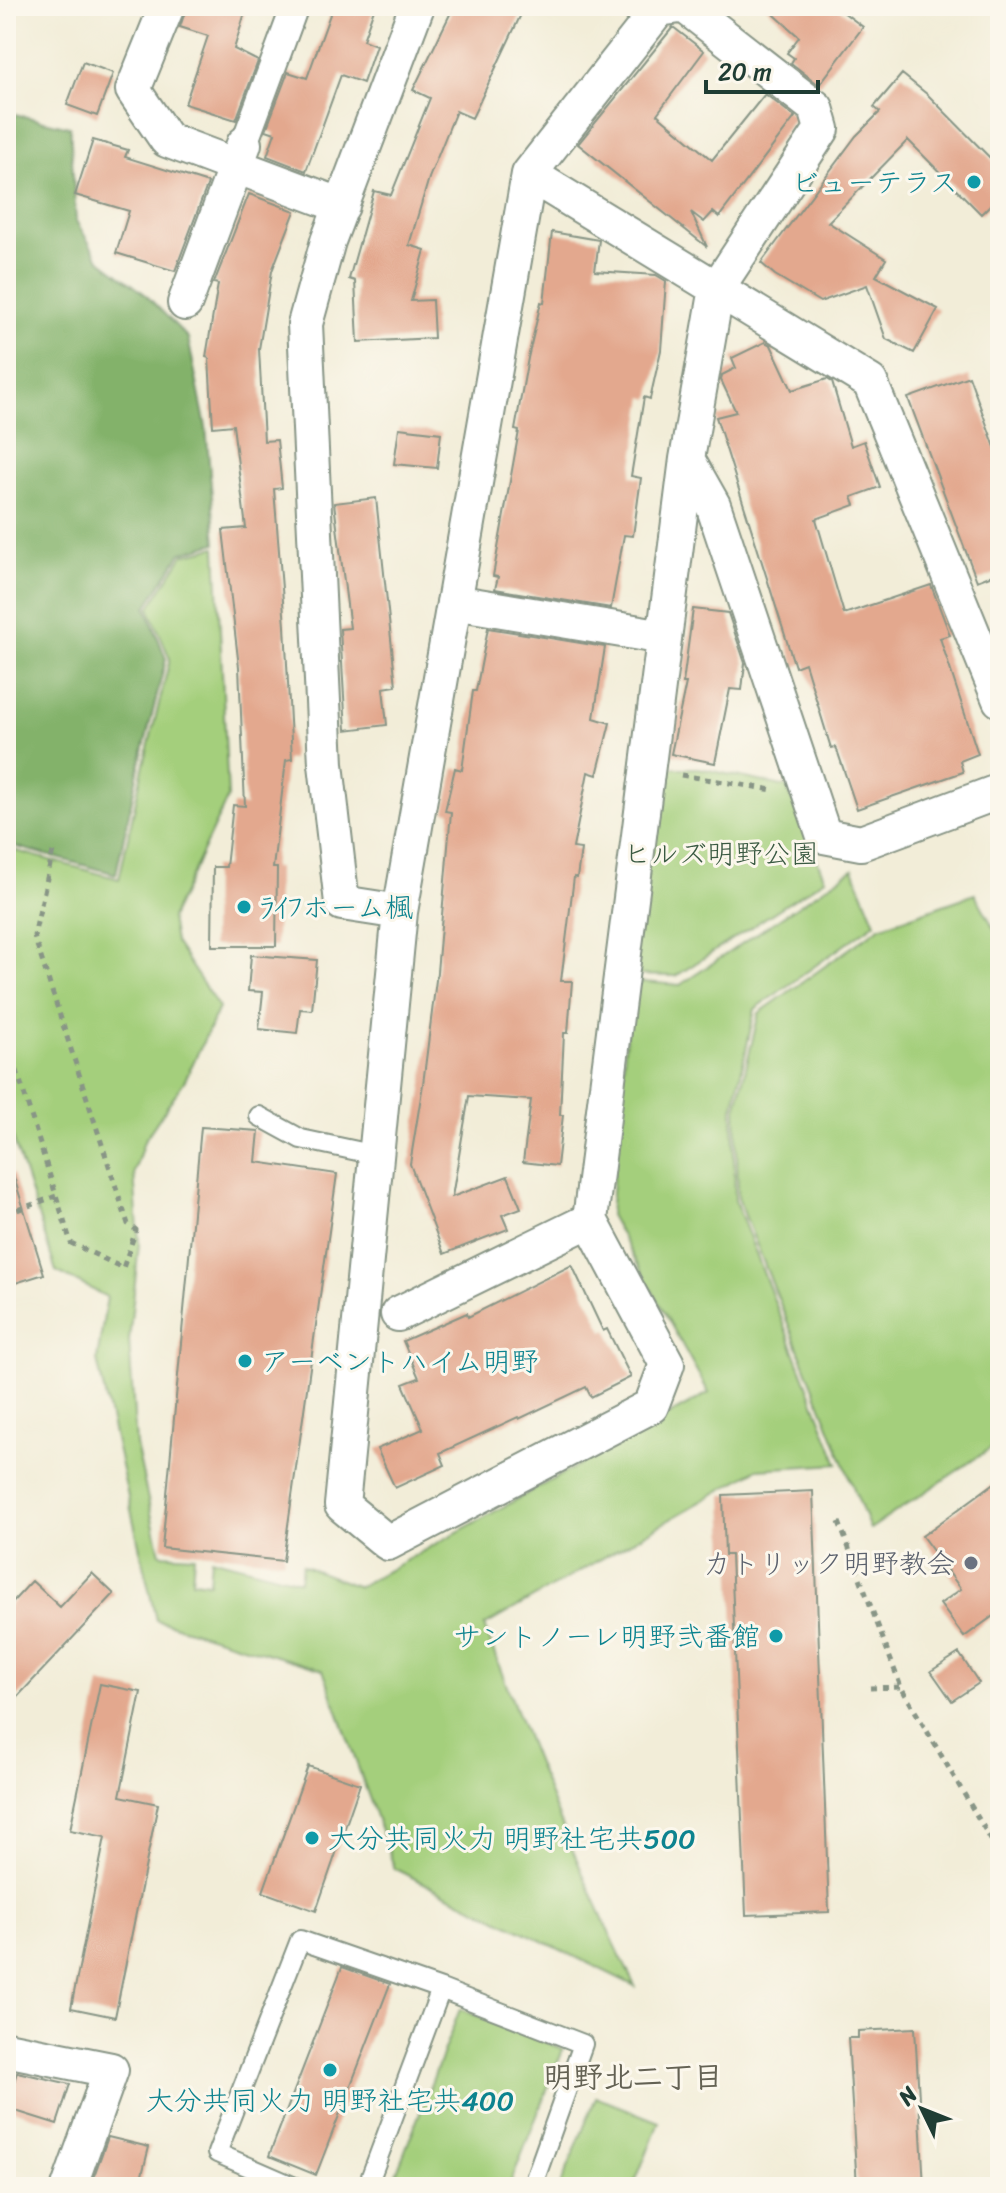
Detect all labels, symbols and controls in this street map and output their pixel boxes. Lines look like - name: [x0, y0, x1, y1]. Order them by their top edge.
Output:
- scale bar: [706, 44, 818, 94]
- text: 20 m: [718, 51, 772, 93]
- place label: ビューテラス: [791, 158, 958, 207]
- marker: ビューテラス: [965, 173, 983, 191]
- park label: ヒルズ明野公園: [623, 829, 819, 878]
- place label: ﾗｲﾌホーム楓: [260, 883, 413, 932]
- marker: ﾗｲﾌホーム楓: [235, 898, 253, 916]
- place label: アーベントハイム明野: [261, 1337, 539, 1386]
- marker: アーベントハイム明野: [236, 1352, 254, 1370]
- place label: カトリック明野教会: [703, 1539, 955, 1588]
- marker: カトリック明野教会: [962, 1554, 980, 1572]
- place label: サントノーレ明野弐番館: [453, 1612, 760, 1661]
- marker: サントノーレ明野弐番館: [767, 1627, 785, 1645]
- place label: 大分共同火力 明野社宅共500: [328, 1814, 696, 1863]
- marker: 大分共同火力 明野社宅共500: [303, 1829, 321, 1847]
- district label: 明野北二丁目: [543, 2050, 723, 2104]
- marker: 大分共同火力 明野社宅共400: [321, 2061, 339, 2079]
- north arrow: [882, 2069, 962, 2149]
- place label: 大分共同火力 明野社宅共400: [146, 2076, 514, 2125]
- text: N: [888, 2076, 928, 2115]

